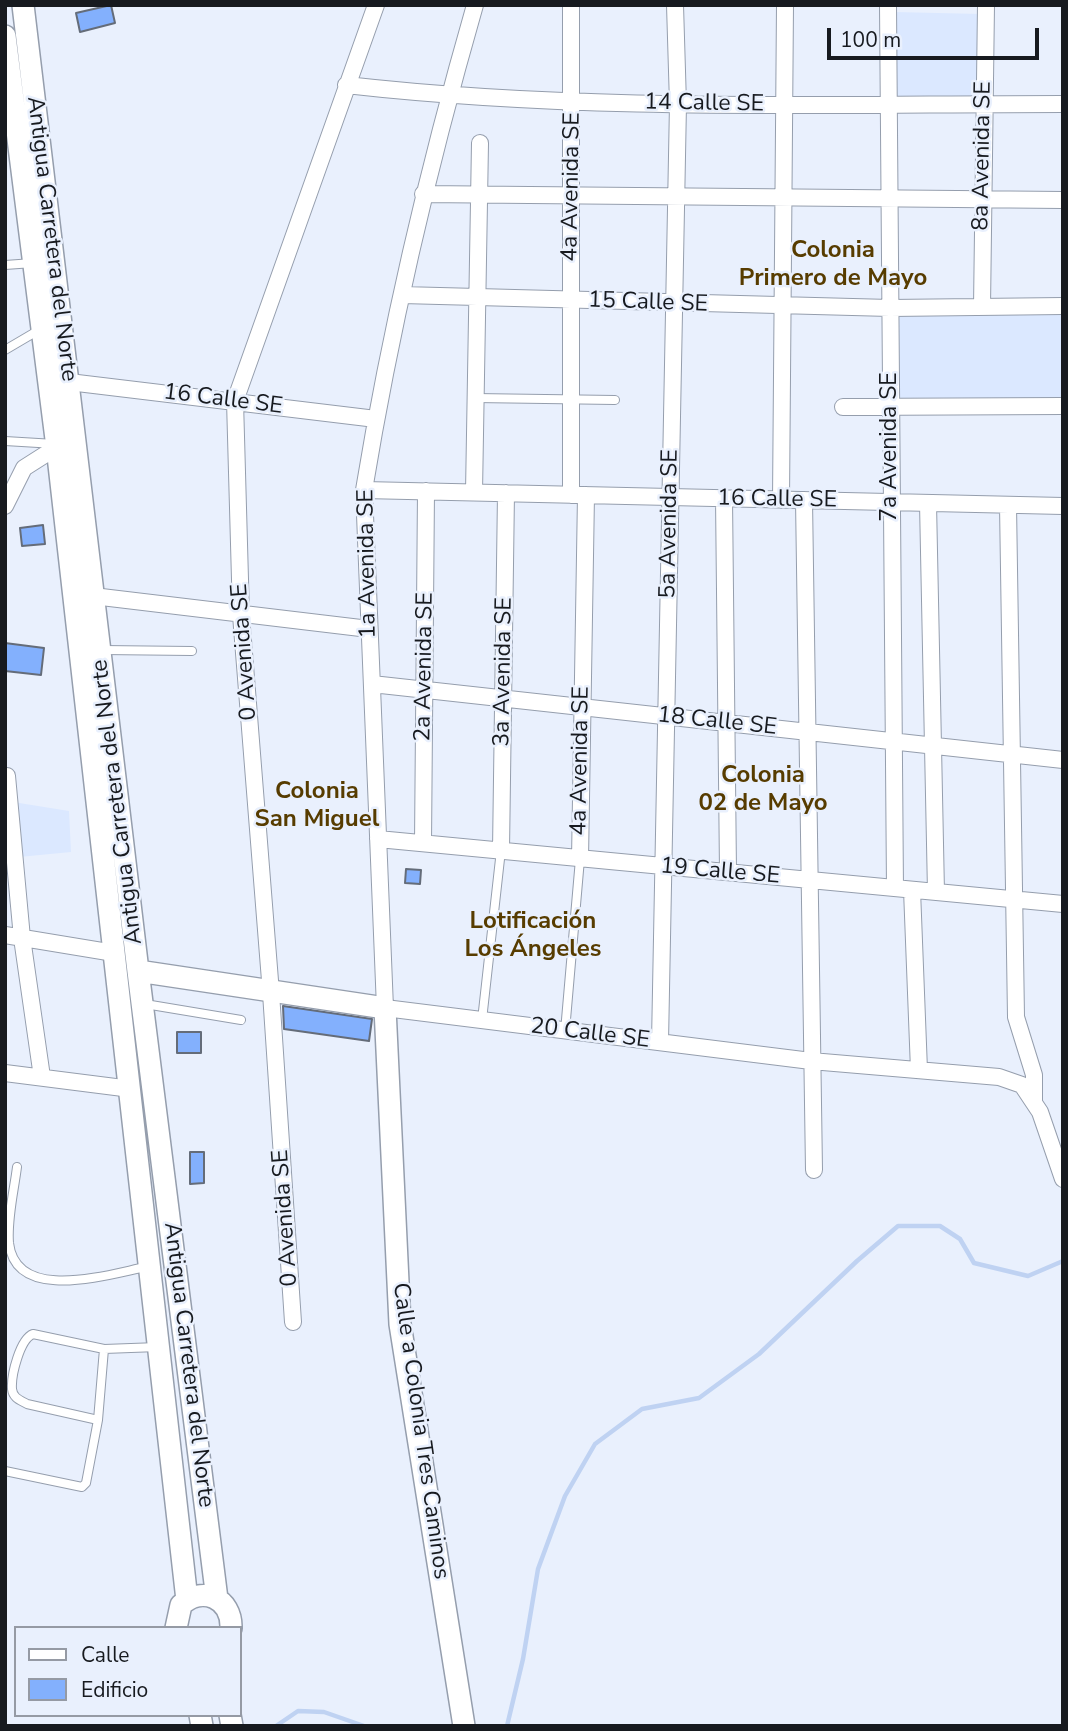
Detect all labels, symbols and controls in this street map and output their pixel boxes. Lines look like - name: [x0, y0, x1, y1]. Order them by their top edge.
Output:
- scale bar: [830, 14, 1042, 58]
- text: 100 m: [840, 26, 901, 54]
- street label: 8a Avenida SE: [968, 81, 998, 231]
- street label: 14 Calle SE: [644, 89, 764, 119]
- street label: Antigua Carretera del Norte: [20, 95, 82, 383]
- street label: 4a Avenida SE: [557, 112, 587, 262]
- district label: Colonia Primero de Mayo: [739, 237, 927, 293]
- street label: 15 Calle SE: [588, 287, 708, 319]
- street label: 7a Avenida SE: [876, 372, 904, 522]
- street label: 16 Calle SE: [162, 379, 284, 421]
- street label: 5a Avenida SE: [655, 449, 685, 599]
- street label: 16 Calle SE: [717, 485, 837, 515]
- street label: 1a Avenida SE: [353, 489, 383, 639]
- street label: 0 Avenida SE: [226, 583, 264, 721]
- street label: 2a Avenida SE: [410, 592, 440, 742]
- street label: 3a Avenida SE: [489, 597, 519, 747]
- street label: Antigua Carretera del Norte: [87, 658, 149, 946]
- street label: 4a Avenida SE: [566, 686, 596, 836]
- street label: 18 Calle SE: [656, 702, 778, 742]
- district label: Colonia 02 de Mayo: [698, 762, 828, 818]
- district label: Colonia San Miguel: [255, 778, 379, 834]
- street label: 19 Calle SE: [659, 853, 781, 891]
- district label: Lotificación Los Ángeles: [464, 908, 602, 964]
- street label: 20 Calle SE: [529, 1013, 651, 1055]
- street label: 0 Avenida SE: [267, 1149, 305, 1287]
- street label: Antigua Carretera del Norte: [157, 1221, 219, 1509]
- street label: Calle a Colonia Tres Caminos: [386, 1281, 454, 1581]
- legend: [14, 1626, 242, 1717]
- text: Calle: [81, 1641, 129, 1669]
- text: Edificio: [81, 1676, 148, 1704]

